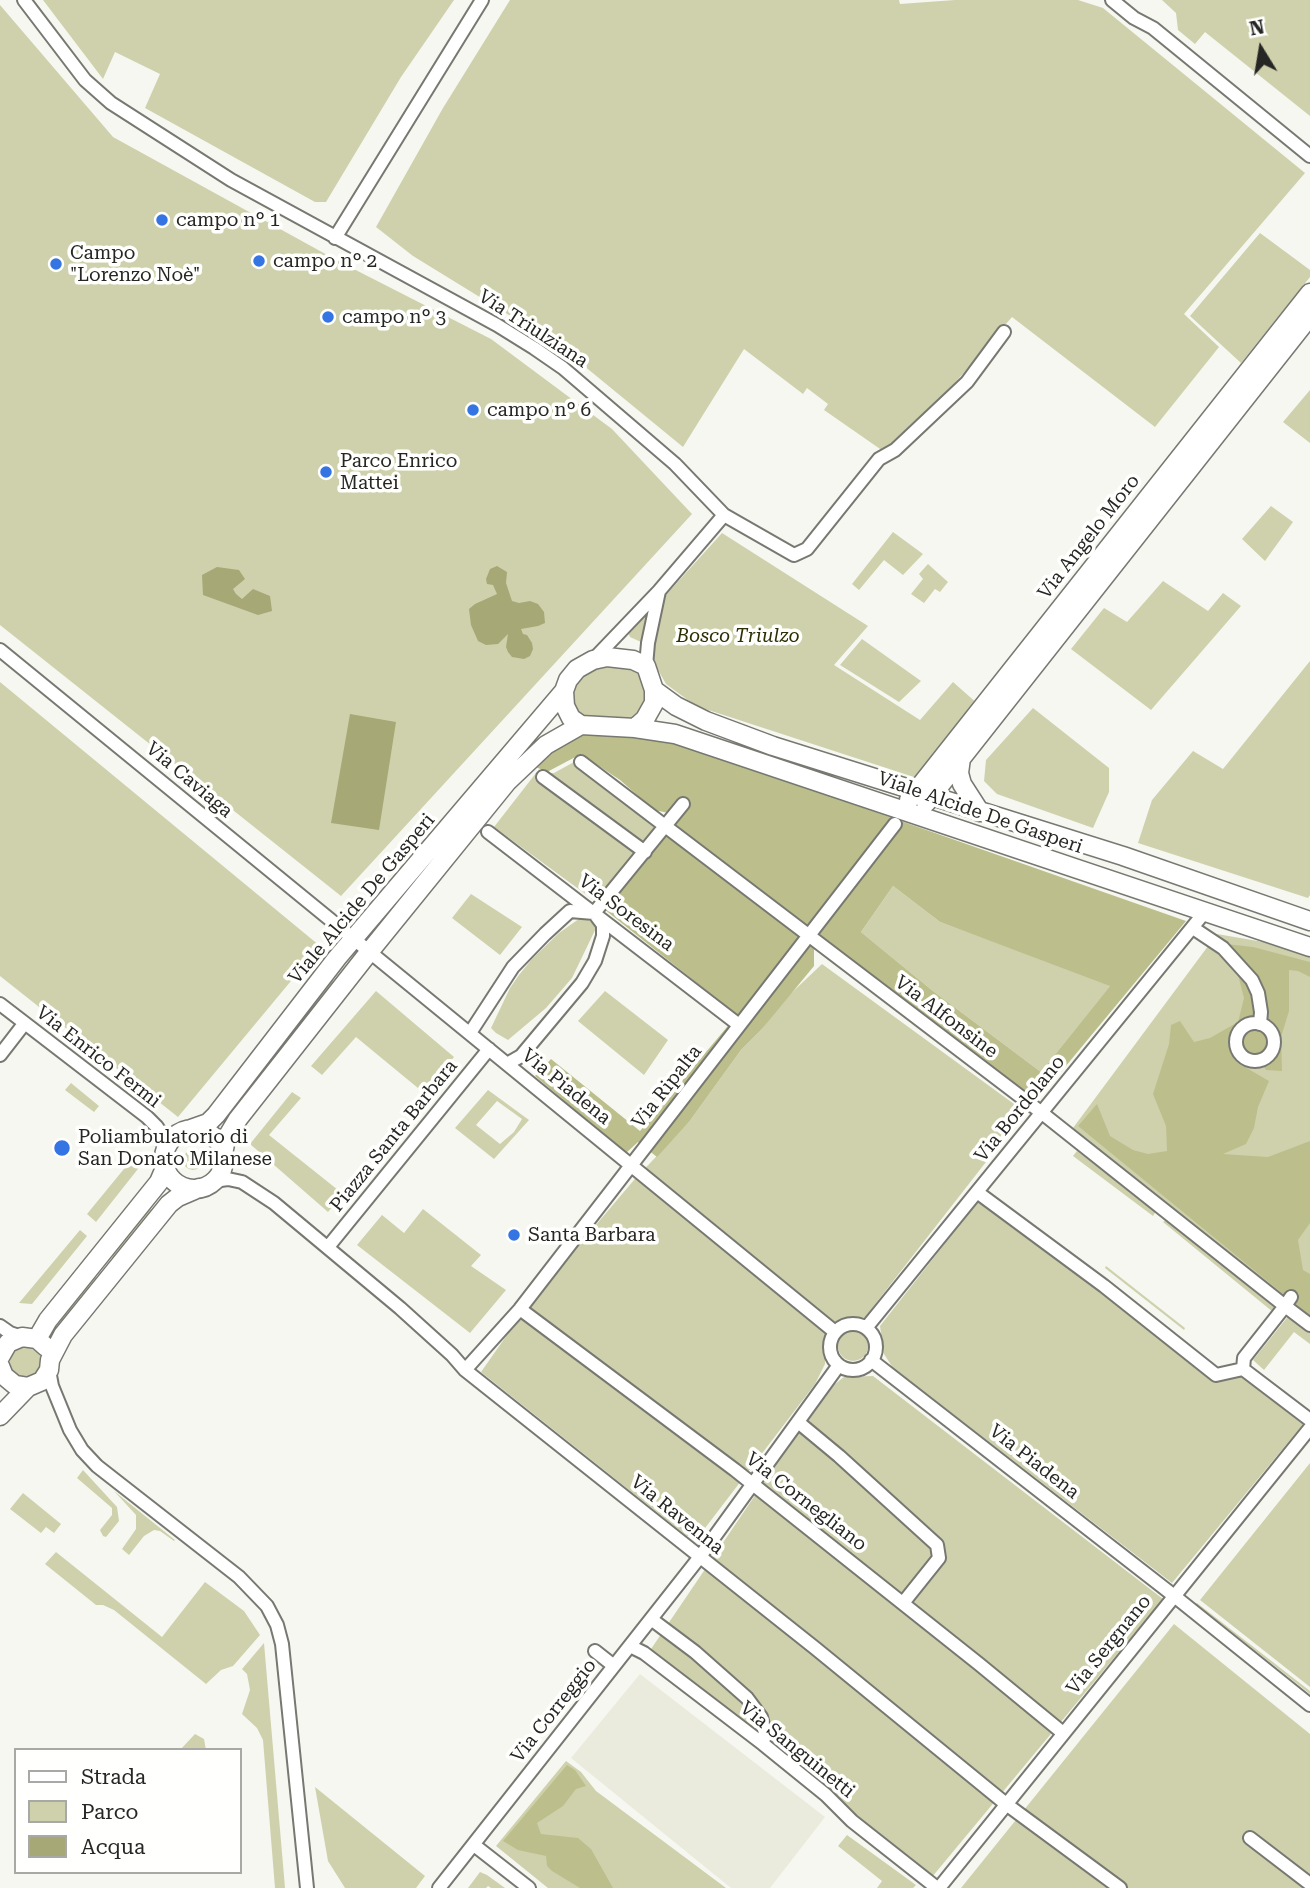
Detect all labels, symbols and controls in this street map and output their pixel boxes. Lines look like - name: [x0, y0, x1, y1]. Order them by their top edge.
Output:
- north arrow: [1226, 14, 1296, 84]
- text: N: [1248, 15, 1266, 41]
- place label: campo n° 1: [176, 209, 280, 231]
- marker: campo n° 1: [154, 212, 170, 228]
- place label: Campo "Lorenzo Noè": [70, 242, 200, 286]
- place label: campo n° 2: [273, 250, 377, 272]
- marker: campo n° 2: [251, 253, 267, 269]
- marker: Campo "Lorenzo Noè": [48, 256, 64, 272]
- street label: Via Triulziana: [474, 285, 592, 373]
- place label: campo n° 3: [342, 306, 446, 328]
- marker: campo n° 3: [320, 309, 336, 325]
- place label: campo n° 6: [487, 399, 591, 421]
- marker: campo n° 6: [465, 402, 481, 418]
- place label: Parco Enrico Mattei: [340, 450, 457, 494]
- marker: Parco Enrico Mattei: [318, 464, 334, 480]
- street label: Via Angelo Moro: [1033, 470, 1145, 604]
- park label: Bosco Triulzo: [676, 625, 800, 647]
- street label: Via Caviaga: [141, 737, 237, 823]
- street label: Viale Alcide De Gasperi: [874, 767, 1086, 859]
- street label: Viale Alcide De Gasperi: [284, 809, 440, 989]
- street label: Via Soresina: [574, 870, 678, 956]
- street label: Via Alfonsine: [890, 971, 1002, 1063]
- street label: Via Enrico Fermi: [31, 1001, 165, 1113]
- street label: Via Ripalta: [627, 1041, 707, 1133]
- street label: Via Piadena: [517, 1044, 615, 1130]
- street label: Via Bordolano: [970, 1051, 1070, 1167]
- street label: Piazza Santa Barbara: [326, 1055, 462, 1217]
- place label: Poliambulatorio di San Donato Milanese: [78, 1126, 272, 1170]
- marker: Poliambulatorio di San Donato Milanese: [52, 1138, 72, 1158]
- place label: Santa Barbara: [528, 1224, 656, 1246]
- marker: Santa Barbara: [506, 1227, 522, 1243]
- street label: Via Piadena: [984, 1420, 1084, 1504]
- street label: Via Cornegliano: [741, 1448, 871, 1556]
- street label: Via Ravenna: [626, 1471, 728, 1559]
- street label: Via Sergnano: [1062, 1591, 1156, 1699]
- street label: Via Correggio: [507, 1655, 601, 1767]
- street label: Via Sanguinetti: [735, 1697, 859, 1803]
- legend: [14, 1748, 242, 1874]
- text: Strada: [81, 1765, 146, 1789]
- text: Parco: [81, 1800, 138, 1824]
- text: Acqua: [81, 1835, 145, 1859]

